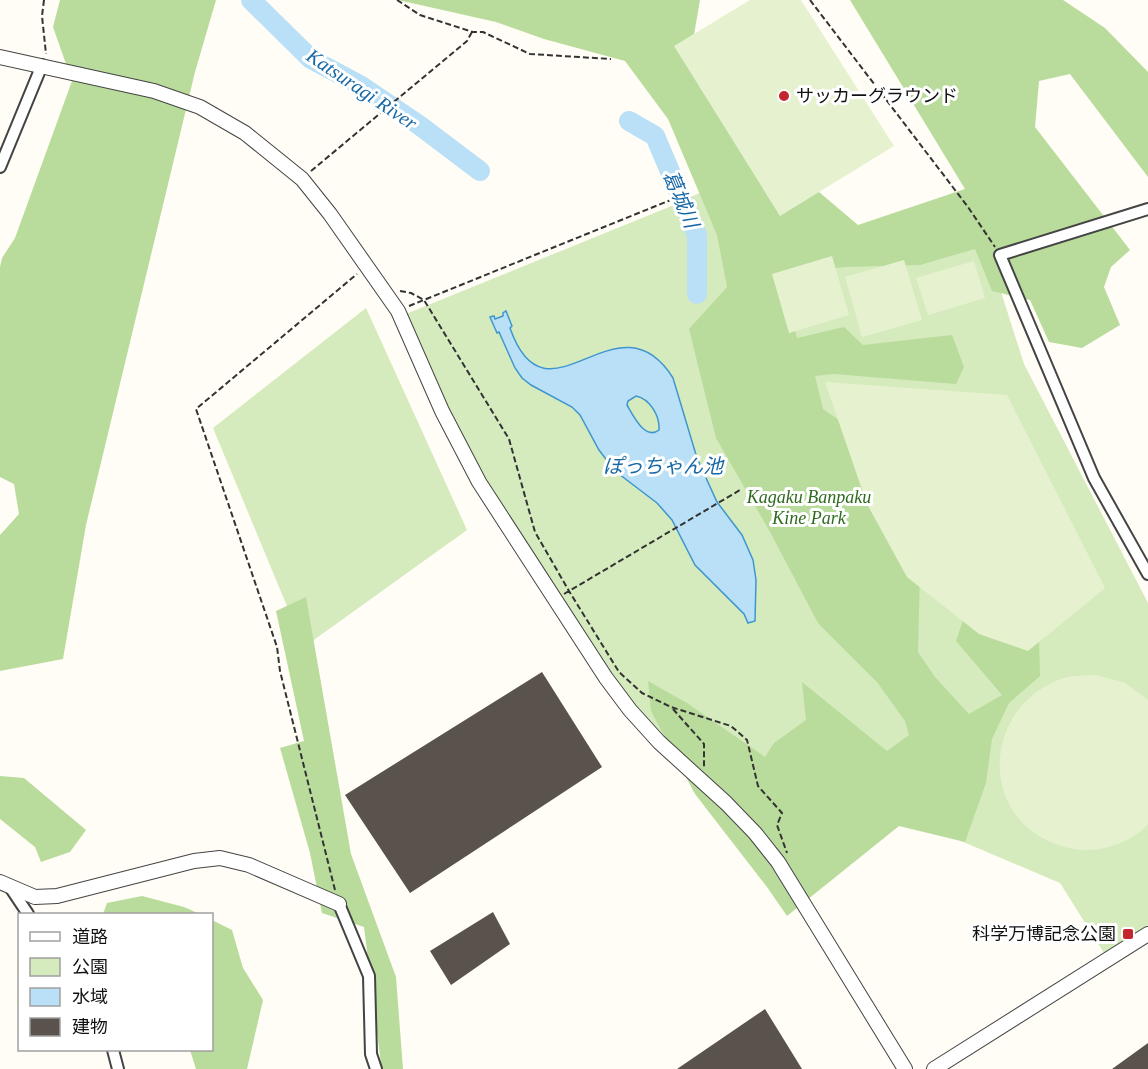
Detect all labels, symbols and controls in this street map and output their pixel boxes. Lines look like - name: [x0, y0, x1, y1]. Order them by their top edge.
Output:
- water label: Katsuragi River: [301, 43, 422, 135]
- place label: サッカーグラウンド: [796, 86, 958, 106]
- marker: サッカーグラウンド: [777, 89, 791, 103]
- water label: 葛城川: [659, 167, 704, 233]
- water label: ぽっちゃん池: [603, 455, 725, 477]
- park label: Kagaku Banpaku Kine Park: [746, 487, 871, 528]
- legend: [18, 913, 213, 1051]
- place label: 科学万博記念公園: [972, 924, 1116, 944]
- text: 道路: [72, 927, 108, 947]
- marker: 科学万博記念公園: [1121, 927, 1135, 941]
- text: 公園: [72, 957, 108, 977]
- text: 水域: [72, 987, 108, 1007]
- text: 建物: [72, 1017, 108, 1037]

